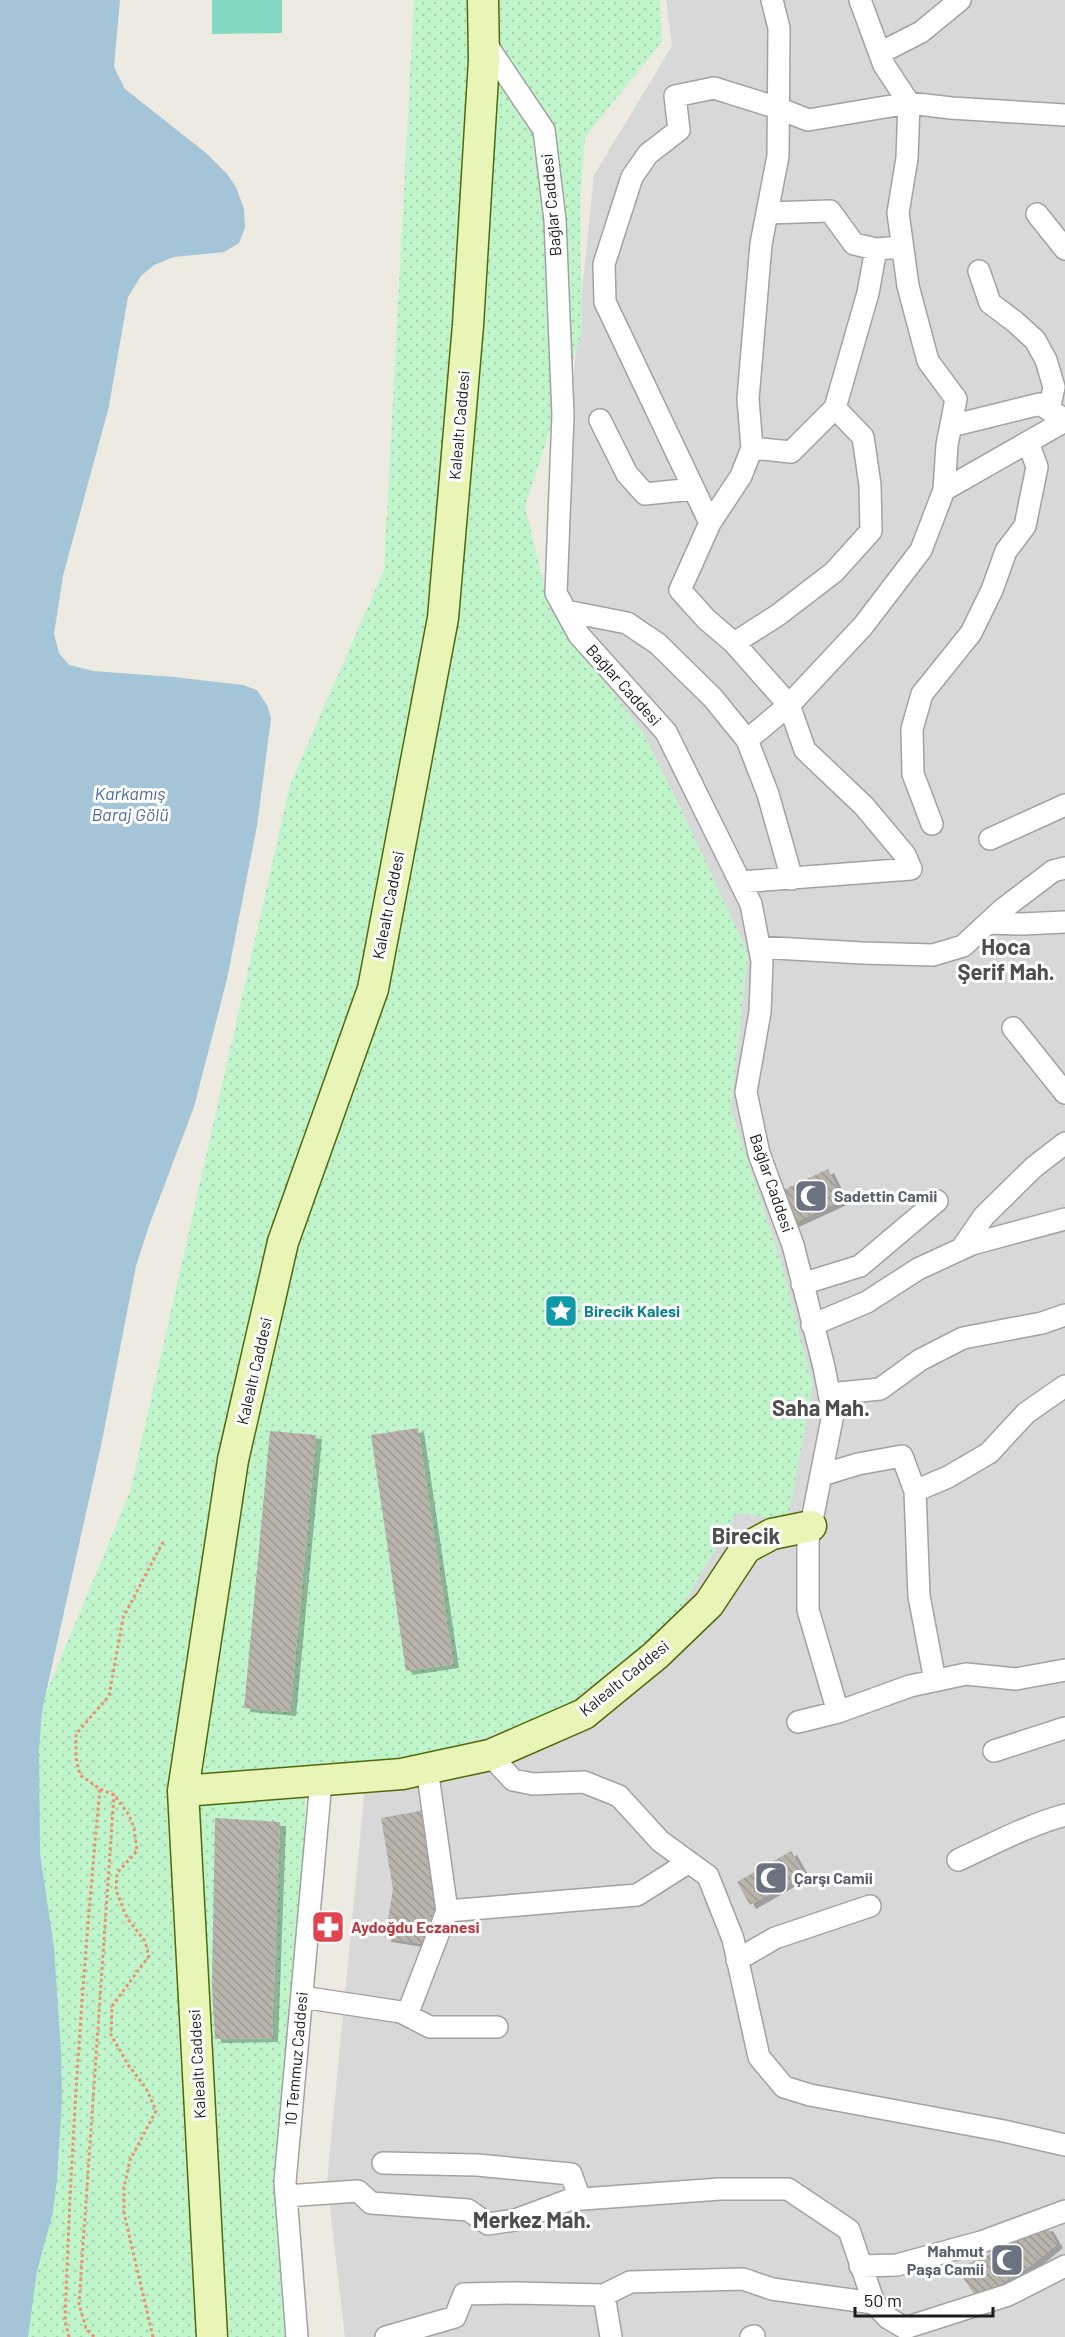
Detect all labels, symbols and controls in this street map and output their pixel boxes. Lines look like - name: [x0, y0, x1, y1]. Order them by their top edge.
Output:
- street label: Bağlar Caddesi: [537, 153, 564, 257]
- street label: Kalealtı Caddesi: [444, 369, 473, 480]
- street label: Bağlar Caddesi: [583, 640, 666, 729]
- water label: Karkamış Baraj Gölü: [91, 782, 169, 825]
- street label: Kalealtı Caddesi: [368, 849, 407, 961]
- district label: Hoca Şerif Mah.: [957, 933, 1055, 984]
- street label: Bağlar Caddesi: [747, 1131, 798, 1235]
- mosque icon: Sadettin Camii: [793, 1178, 829, 1214]
- place label: Sadettin Camii: [834, 1186, 937, 1205]
- place icon: Birecik Kalesi: [543, 1293, 579, 1329]
- place label: Birecik Kalesi: [584, 1301, 680, 1320]
- street label: Kalealtı Caddesi: [232, 1315, 275, 1427]
- district label: Saha Mah.: [772, 1394, 870, 1420]
- district label: Birecik: [712, 1522, 781, 1548]
- street label: Kalealtı Caddesi: [575, 1636, 672, 1720]
- mosque icon: Çarşı Camii: [753, 1860, 789, 1896]
- place label: Çarşı Camii: [794, 1868, 873, 1887]
- pharmacy icon: Aydoğdu Eczanesi: [310, 1909, 346, 1945]
- place label: Aydoğdu Eczanesi: [351, 1917, 480, 1936]
- street label: 10 Temmuz Caddesi: [280, 1991, 311, 2127]
- street label: Kalealtı Caddesi: [184, 2009, 209, 2119]
- district label: Merkez Mah.: [473, 2206, 591, 2232]
- place label: Mahmut Paşa Camii: [907, 2241, 984, 2278]
- mosque icon: Mahmut Paşa Camii: [989, 2242, 1025, 2278]
- scale bar: [855, 2280, 993, 2318]
- text: 50 m: [864, 2289, 902, 2311]

